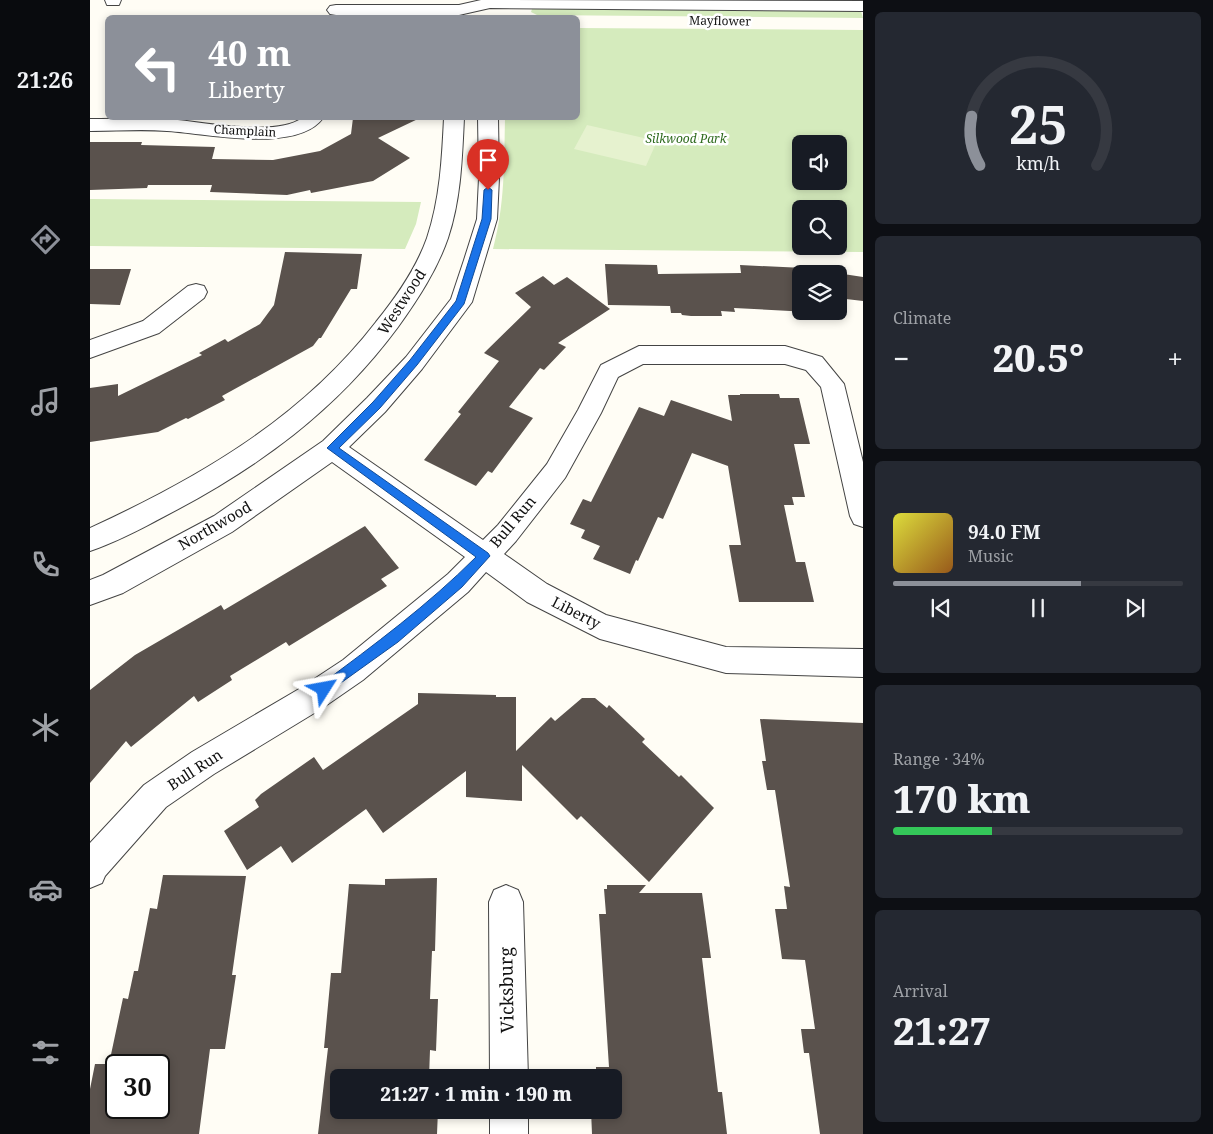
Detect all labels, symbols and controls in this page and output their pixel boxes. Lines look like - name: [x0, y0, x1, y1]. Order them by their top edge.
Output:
- street label: Mayflower: [689, 11, 751, 30]
- text: 40 m: [208, 29, 291, 76]
- icon: left: [125, 35, 190, 100]
- text: 21:26: [17, 64, 73, 94]
- text: Liberty: [208, 74, 285, 104]
- text: 25: [1009, 88, 1067, 159]
- street label: Champlain: [213, 120, 277, 141]
- park label: Silkwood Park: [645, 130, 728, 147]
- map controls: [792, 135, 847, 320]
- button: sound: [792, 135, 847, 190]
- pin: [467, 139, 509, 190]
- icon: arrive: [474, 146, 502, 174]
- text: km/h: [1016, 151, 1060, 175]
- button: search: [792, 200, 847, 255]
- icon: directions: [28, 222, 63, 257]
- street label: Westwood: [373, 265, 430, 338]
- button: layers: [792, 265, 847, 320]
- text: Climate: [893, 307, 951, 329]
- text: 20.5°: [992, 331, 1084, 383]
- text: −: [893, 339, 909, 377]
- text: +: [1167, 339, 1183, 377]
- icon: music: [28, 384, 63, 419]
- street label: Bull Run: [485, 491, 540, 551]
- street label: Northwood: [174, 496, 255, 554]
- text: 94.0 FM: [968, 519, 1041, 545]
- text: Music: [968, 545, 1013, 567]
- icon: phone: [28, 547, 63, 582]
- street label: Liberty: [549, 591, 605, 633]
- icon: previous: [927, 594, 955, 622]
- icon: pause: [1024, 594, 1052, 622]
- icon: next: [1121, 594, 1149, 622]
- position arrow: [297, 662, 349, 714]
- icon: climate: [28, 710, 63, 745]
- street label: Bull Run: [163, 744, 226, 794]
- text: Range · 34%: [893, 748, 985, 770]
- text: 170 km: [893, 772, 1031, 824]
- icon: car: [28, 872, 63, 907]
- street label: Vicksburg: [493, 946, 519, 1033]
- text: Arrival: [893, 980, 948, 1002]
- text: 21:27: [893, 1004, 991, 1056]
- icon: filters: [28, 1035, 63, 1070]
- speed limit sign: 30: [105, 1054, 170, 1119]
- text: 21:27 · 1 min · 190 m: [380, 1081, 572, 1107]

